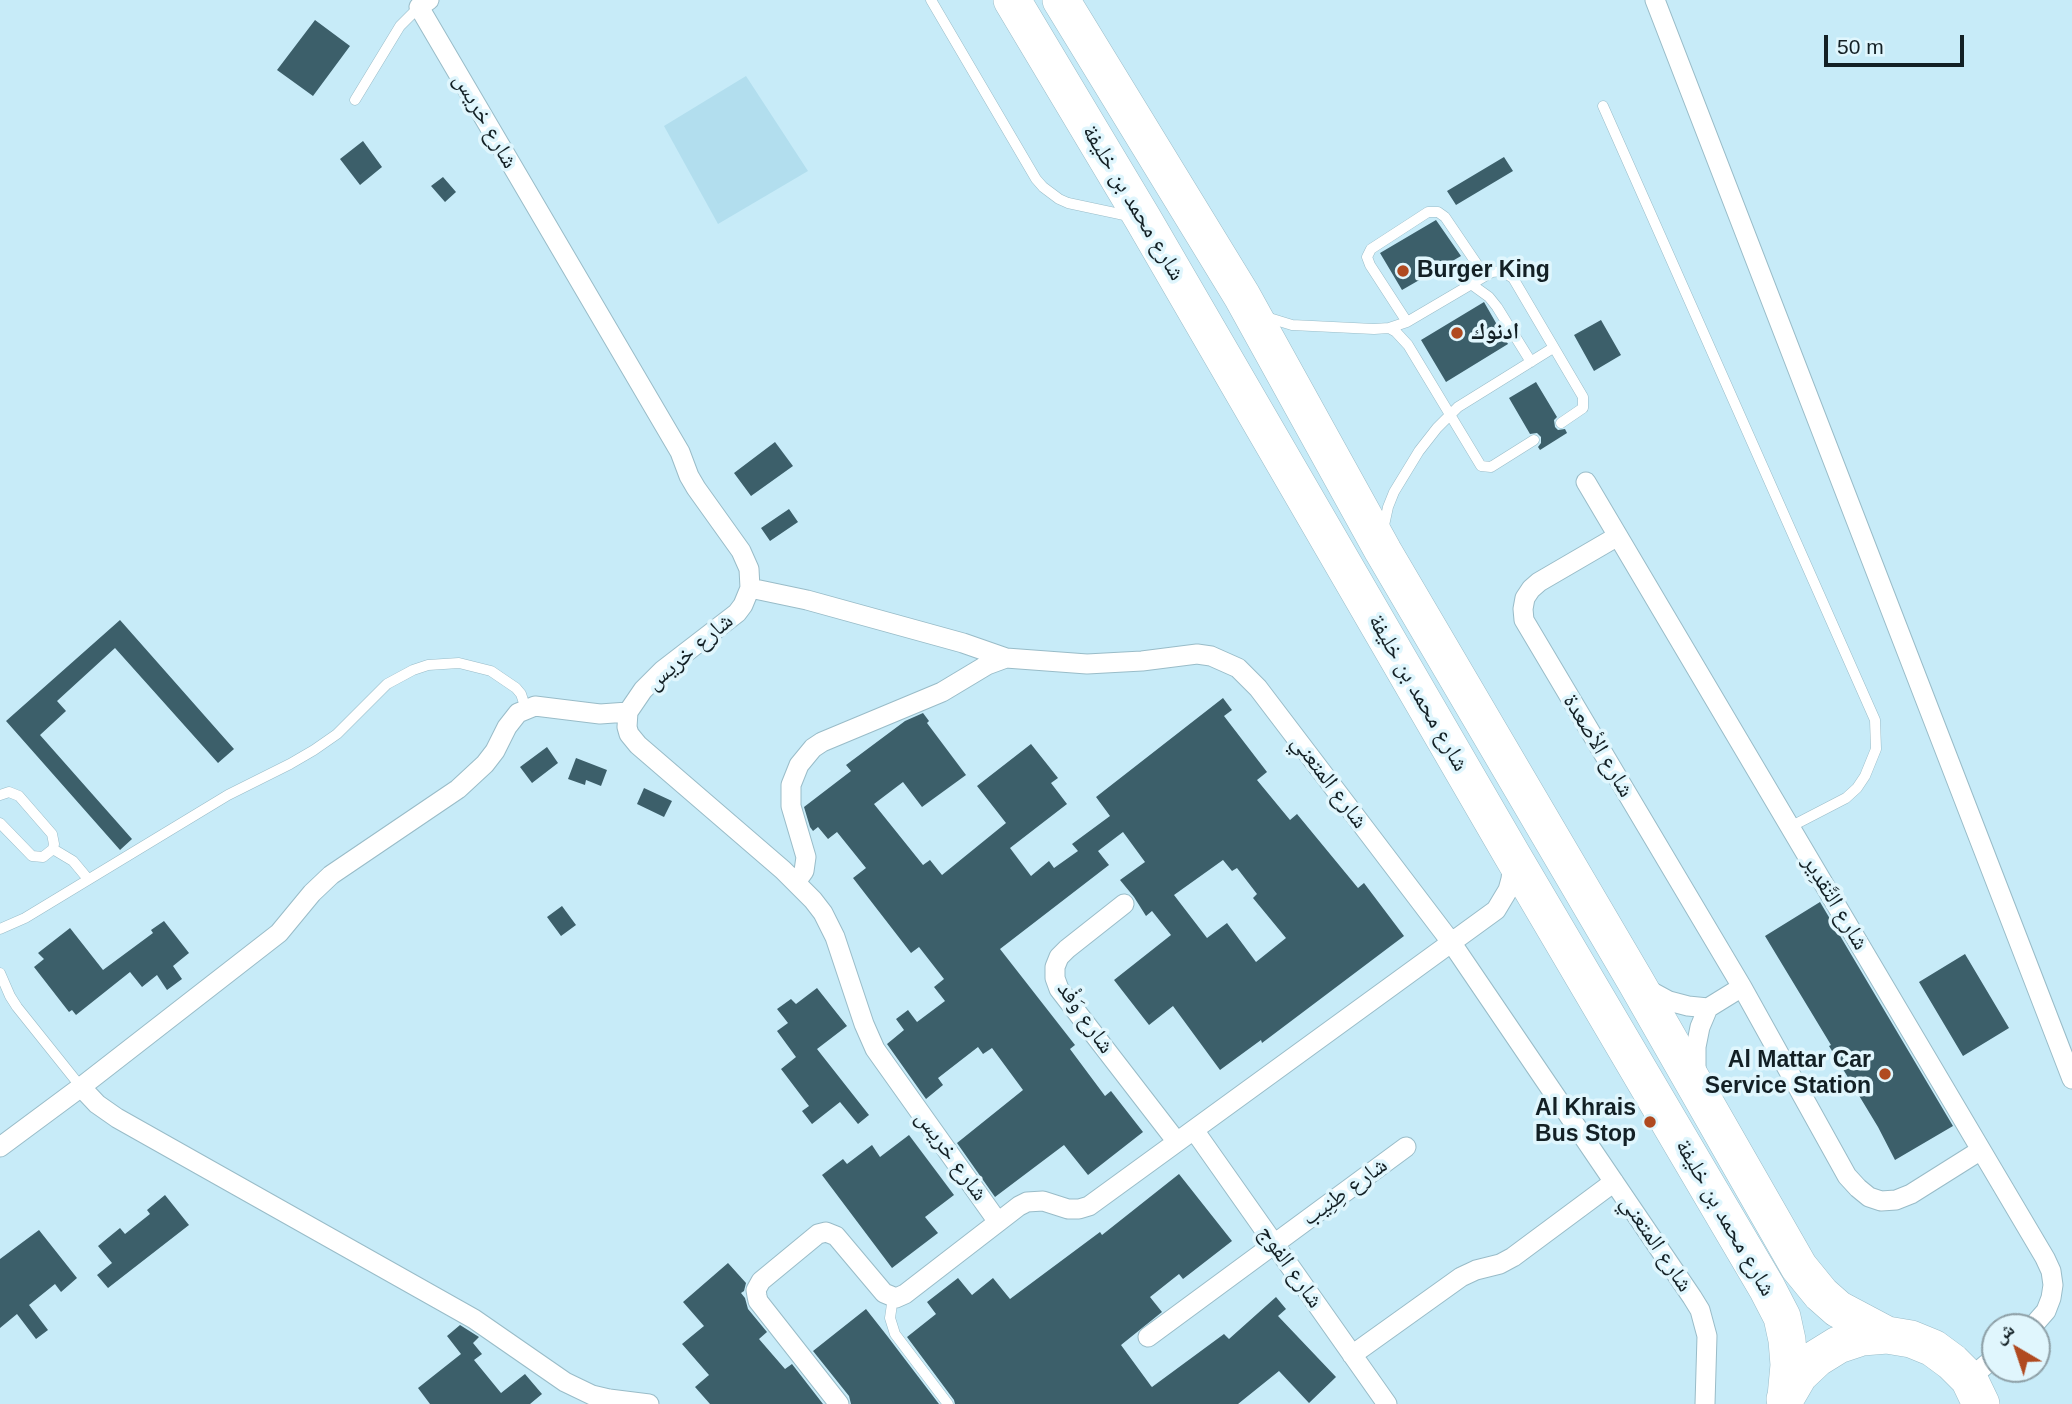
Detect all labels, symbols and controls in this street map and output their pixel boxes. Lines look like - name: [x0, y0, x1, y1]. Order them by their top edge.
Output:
- scale bar: [1827, 21, 1967, 65]
- text: 50 m: [1837, 35, 1884, 58]
- street label: شارع خريس: [447, 68, 523, 174]
- street label: شارع محمد بن خليفة: [1076, 120, 1190, 286]
- place label: Burger King: [1417, 257, 1550, 285]
- marker: Burger King: [1395, 263, 1411, 279]
- place label: ادنوك: [1471, 319, 1519, 347]
- marker: ادنوك: [1449, 325, 1465, 341]
- street label: شارع خريس: [641, 608, 739, 696]
- street label: شارع محمد بن خليفة: [1362, 610, 1474, 776]
- street label: شارع الأصعدة: [1556, 689, 1640, 803]
- street label: شارع المتعني: [1285, 730, 1373, 834]
- street label: شارع التَّقدِير: [1796, 851, 1874, 955]
- street label: شارع وَفْد: [1050, 977, 1120, 1059]
- place label: Al Mattar Car Service Station: [1705, 1047, 1871, 1101]
- marker: Al Mattar Car Service Station: [1877, 1066, 1893, 1082]
- place label: Al Khrais Bus Stop: [1535, 1095, 1636, 1149]
- street label: شارع خريس: [909, 1105, 993, 1207]
- marker: Al Khrais Bus Stop: [1642, 1114, 1658, 1130]
- street label: شارع محمد بن خليفة: [1669, 1135, 1781, 1301]
- street label: شارع طِنِيب: [1297, 1152, 1393, 1232]
- street label: شارع المتعني: [1614, 1191, 1698, 1297]
- street label: شارع الفوج: [1252, 1220, 1328, 1314]
- north arrow: [1981, 1313, 2051, 1383]
- text: ش: [1989, 1318, 2018, 1347]

